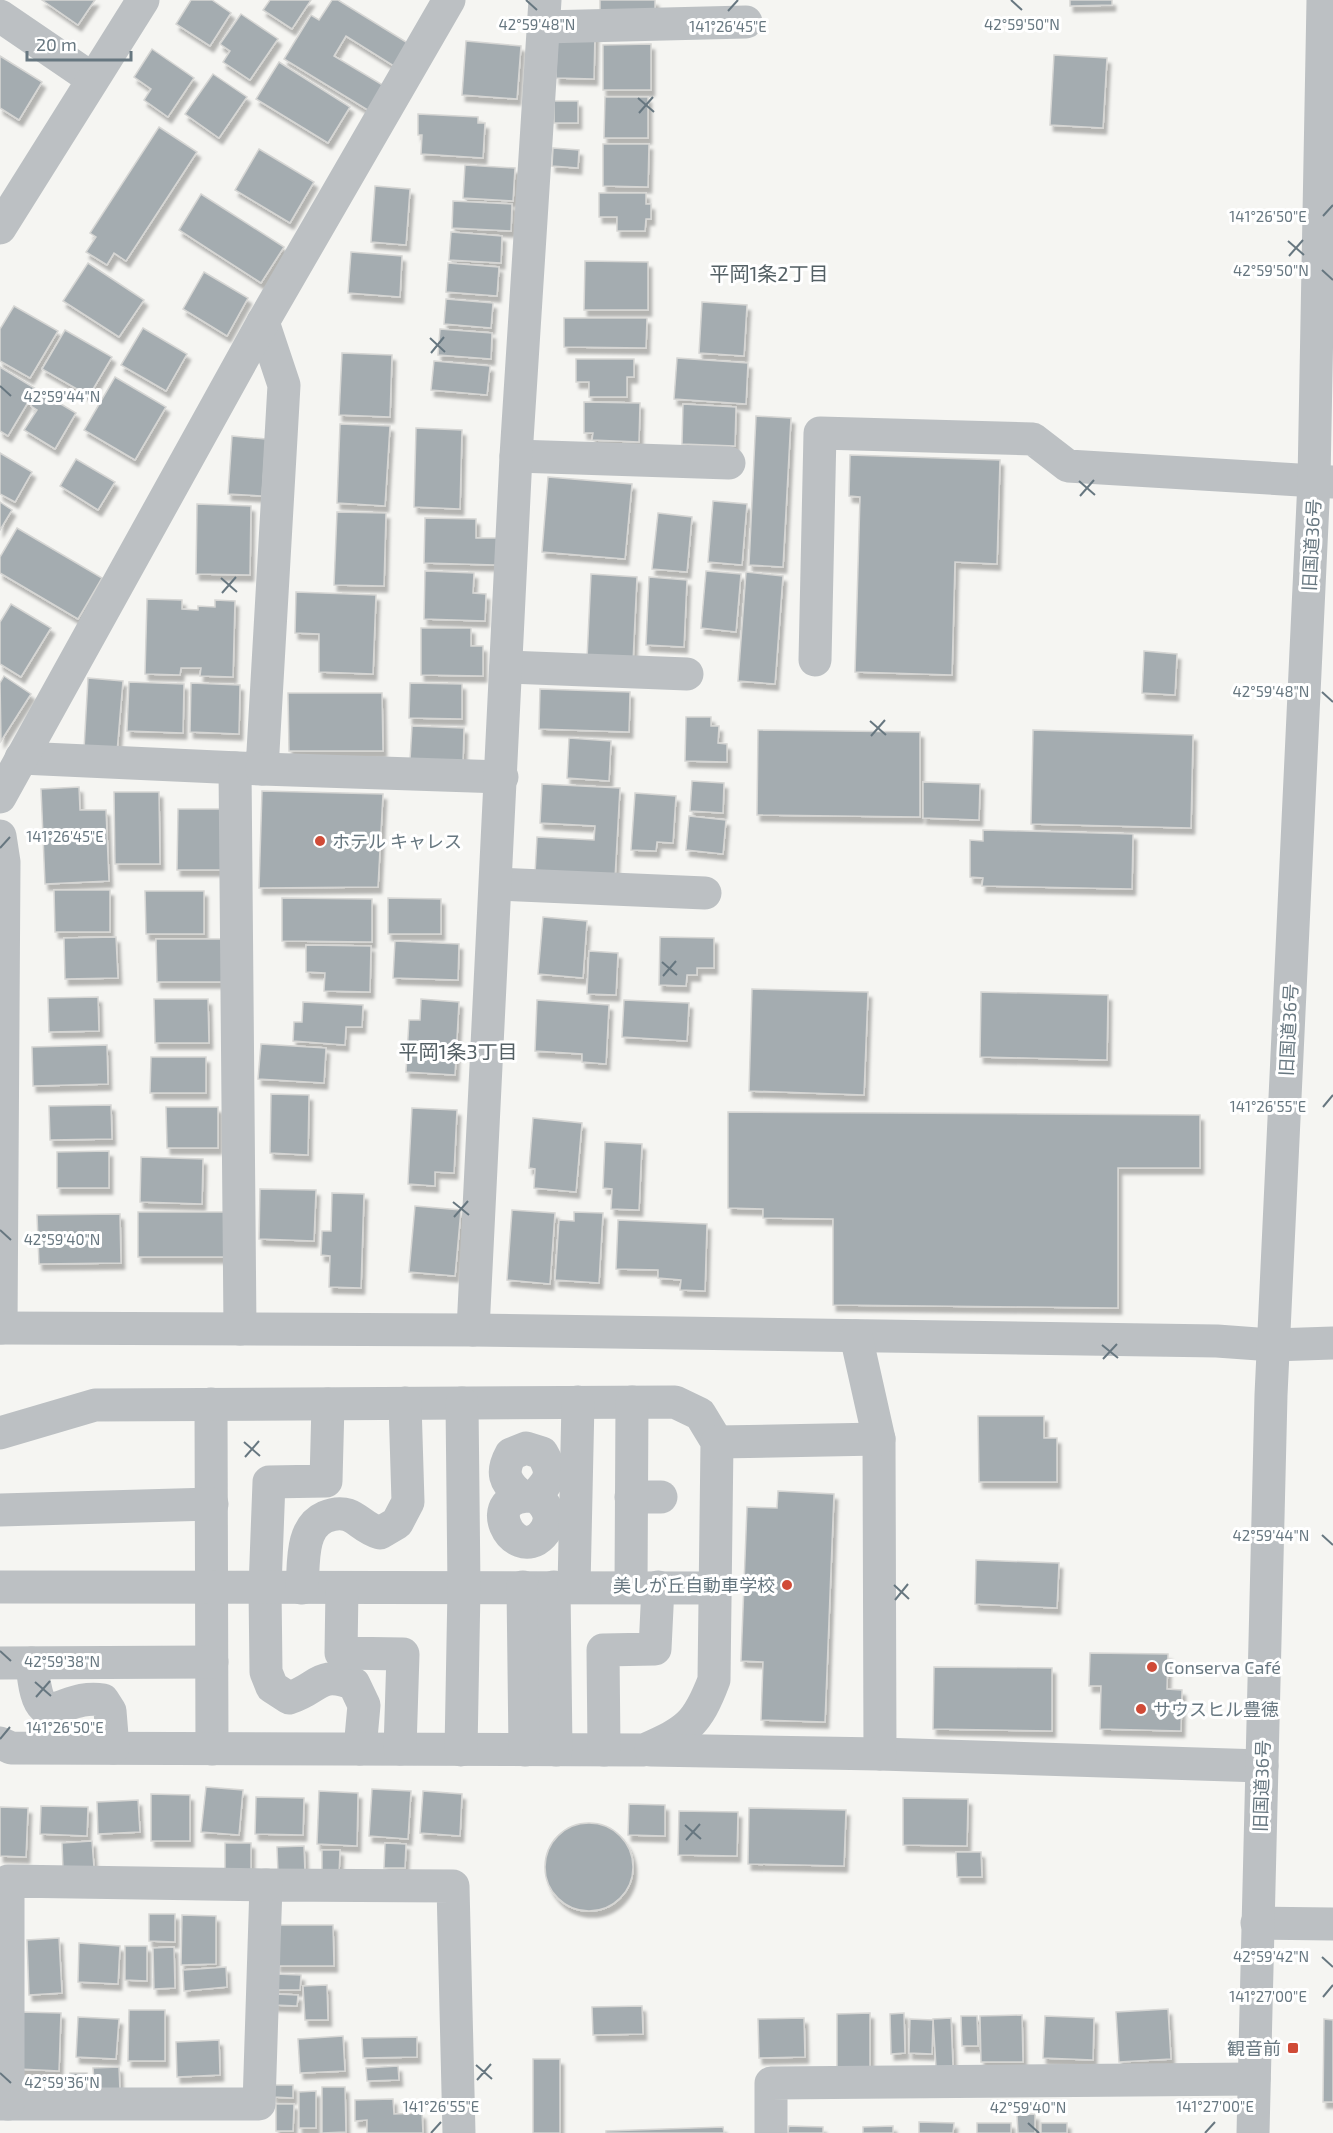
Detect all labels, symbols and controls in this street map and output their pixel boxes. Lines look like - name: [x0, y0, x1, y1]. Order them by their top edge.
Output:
- text: 42°59'48"N: [499, 15, 575, 33]
- text: 42°59'50"N: [984, 15, 1060, 33]
- text: 141°26'45"E: [689, 17, 767, 35]
- scale bar: [27, 24, 130, 62]
- text: 20 m: [36, 33, 77, 55]
- text: 141°26'50"E: [1229, 207, 1307, 225]
- district label: 平岡1条2丁目: [709, 261, 829, 285]
- text: 42°59'50"N: [1233, 261, 1309, 279]
- text: 42°59'44"N: [24, 387, 100, 405]
- street label: 旧国道36号: [1298, 498, 1324, 592]
- text: 42°59'48"N: [1233, 682, 1309, 700]
- text: 141°26'45"E: [26, 827, 104, 845]
- place label: ホテル キャレス: [332, 830, 462, 852]
- marker: ホテル キャレス: [313, 834, 327, 848]
- street label: 旧国道36号: [1275, 983, 1301, 1077]
- district label: 平岡1条3丁目: [398, 1039, 518, 1063]
- text: 141°26'55"E: [1230, 1097, 1306, 1115]
- text: 42°59'40"N: [24, 1230, 100, 1248]
- text: 42°59'44"N: [1233, 1526, 1309, 1544]
- place label: 美しが丘自動車学校: [613, 1574, 775, 1596]
- marker: 美しが丘自動車学校: [780, 1578, 794, 1592]
- text: 42°59'38"N: [24, 1652, 100, 1670]
- place label: Conserva Café: [1164, 1656, 1281, 1678]
- marker: Conserva Café: [1145, 1660, 1159, 1674]
- place label: サウスヒル豊徳: [1153, 1698, 1279, 1720]
- marker: サウスヒル豊徳: [1134, 1702, 1148, 1716]
- text: 141°26'50"E: [26, 1718, 104, 1736]
- street label: 旧国道36号: [1248, 1739, 1274, 1833]
- text: 42°59'42"N: [1233, 1947, 1309, 1965]
- text: 141°27'00"E: [1229, 1987, 1307, 2005]
- place label: 観音前: [1227, 2037, 1281, 2059]
- marker: 観音前: [1286, 2041, 1300, 2055]
- text: 42°59'36"N: [24, 2073, 100, 2091]
- text: 141°26'55"E: [403, 2097, 479, 2115]
- text: 141°27'00"E: [1176, 2097, 1254, 2115]
- text: 42°59'40"N: [990, 2098, 1066, 2116]

